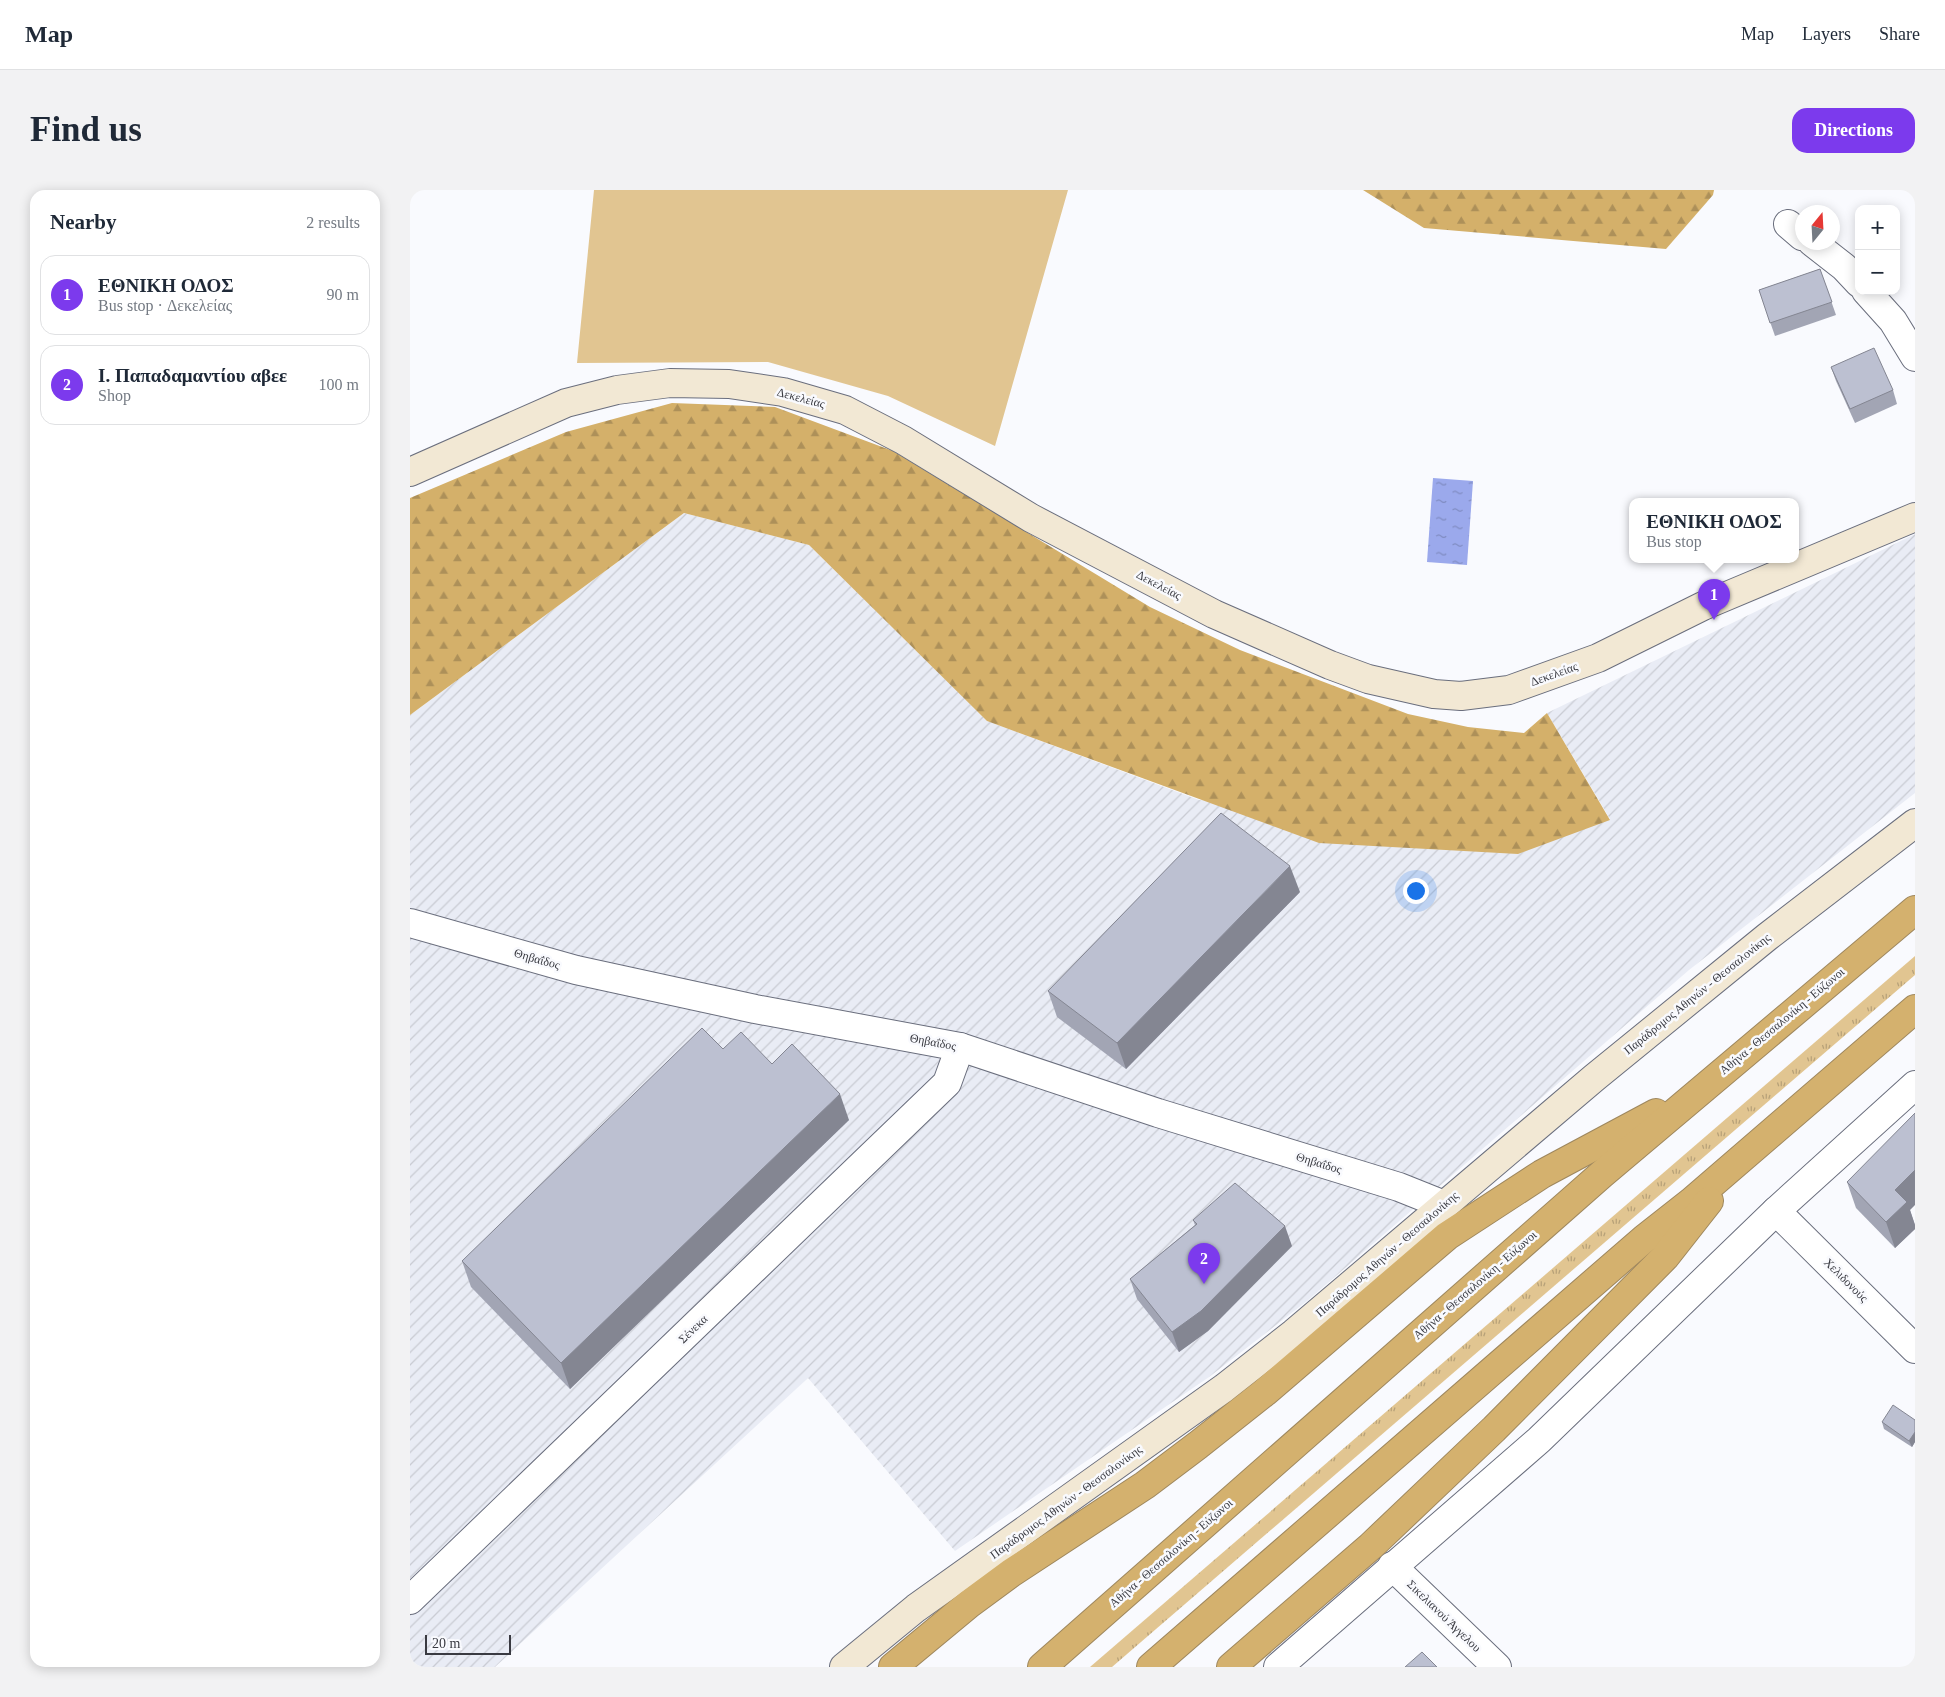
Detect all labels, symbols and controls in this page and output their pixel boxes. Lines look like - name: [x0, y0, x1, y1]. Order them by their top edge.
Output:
- text: Map: [25, 21, 73, 47]
- text: Map: [1741, 24, 1774, 44]
- text: Layers: [1802, 24, 1851, 44]
- text: Share: [1879, 24, 1920, 44]
- button: Directions: [1792, 108, 1915, 153]
- text: Find us: [30, 110, 142, 149]
- north arrow: [1795, 205, 1840, 250]
- map controls: [1855, 205, 1900, 295]
- button: +: [1855, 205, 1900, 250]
- text: Nearby: [50, 210, 117, 234]
- text: 2 results: [306, 214, 360, 231]
- button: −: [1855, 250, 1900, 295]
- text: ΕΘΝΙΚΗ ΟΔΟΣ: [98, 275, 234, 296]
- text: 1: [63, 286, 71, 303]
- text: 90 m: [327, 286, 359, 303]
- text: Bus stop · Δεκελείας: [98, 297, 232, 314]
- text: Ι. Παπαδαμαντίου αβεε: [98, 365, 287, 386]
- text: 2: [63, 376, 71, 393]
- text: 100 m: [319, 376, 359, 393]
- street label: Δεκελείας: [776, 385, 827, 411]
- text: Shop: [98, 387, 131, 404]
- popup: [1629, 498, 1799, 563]
- text: ΕΘΝΙΚΗ ΟΔΟΣ: [1646, 511, 1782, 532]
- text: Bus stop: [1646, 533, 1702, 550]
- street label: Δεκελείας: [1134, 567, 1184, 603]
- pin: 1: [1698, 579, 1730, 620]
- street label: Δεκελείας: [1529, 659, 1580, 689]
- your location: [1403, 878, 1429, 904]
- street label: Παράδρομος Αθηνών - Θεσσαλονίκης: [1621, 930, 1773, 1057]
- street label: Θηβαΐδος: [512, 946, 562, 972]
- street label: Αθήνα - Θεσσαλονίκη - Εύζωνοι: [1717, 964, 1848, 1077]
- street label: Θηβαΐδος: [909, 1031, 958, 1053]
- street label: Θηβαΐδος: [1294, 1149, 1344, 1177]
- street label: Παράδρομος Αθηνών - Θεσσαλονίκης: [1313, 1188, 1461, 1320]
- street label: Αθήνα - Θεσσαλονίκη - Εύζωνοι: [1411, 1227, 1540, 1342]
- pin: 2: [1188, 1243, 1220, 1284]
- street label: Χελιδονούς: [1821, 1255, 1871, 1305]
- street label: Σένεκα: [676, 1311, 711, 1346]
- street label: Παράδρομος Αθηνών - Θεσσαλονίκης: [987, 1442, 1145, 1562]
- street label: Αθήνα - Θεσσαλονίκη - Εύζωνοι: [1107, 1495, 1236, 1610]
- street label: Σικελιανού Άγγελου: [1404, 1577, 1484, 1655]
- scale bar: [425, 1632, 511, 1655]
- text: 20 m: [432, 1636, 460, 1651]

